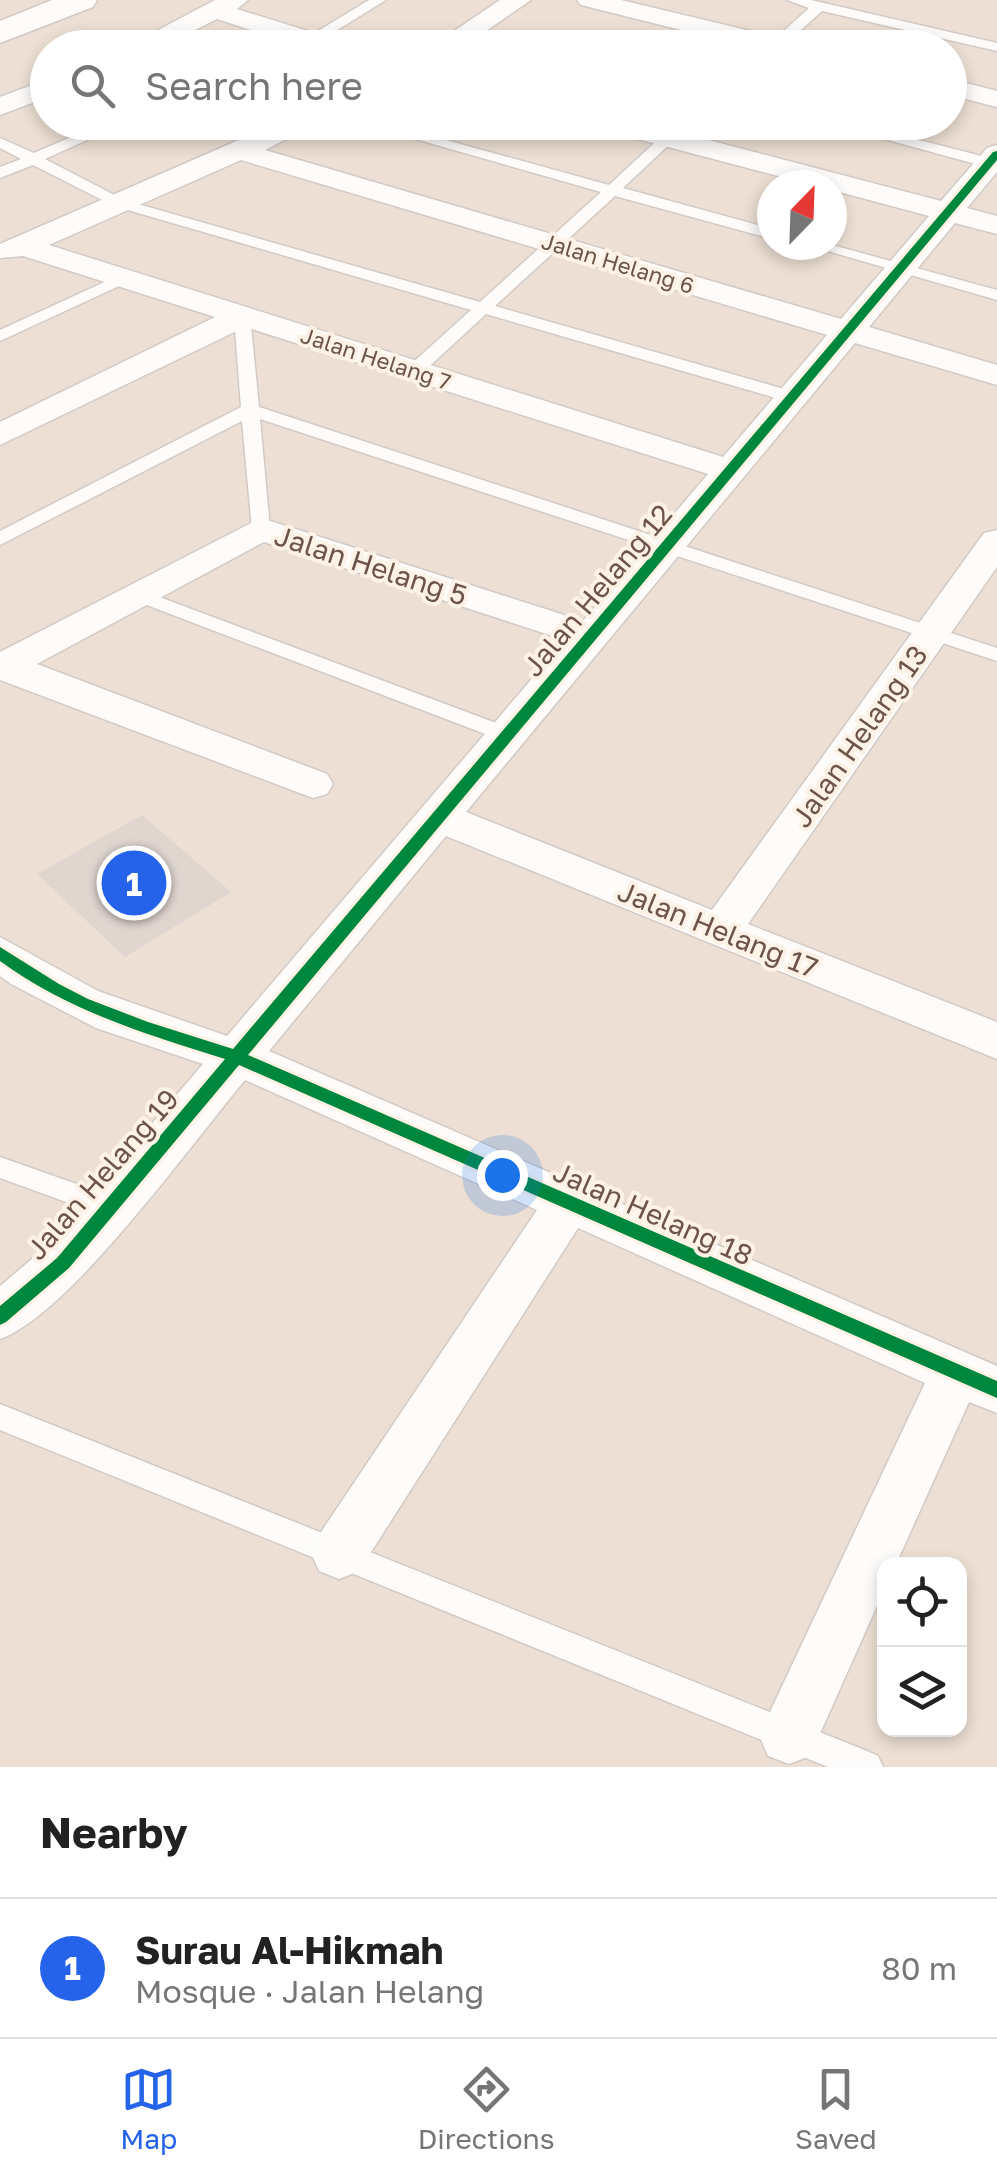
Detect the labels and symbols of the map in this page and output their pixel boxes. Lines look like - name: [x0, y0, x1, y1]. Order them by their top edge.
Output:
- north arrow: [757, 170, 847, 260]
- street label: Jalan Helang 6: [539, 227, 697, 299]
- street label: Jalan Helang 7: [297, 321, 455, 395]
- street label: Jalan Helang 12: [516, 497, 678, 683]
- street label: Jalan Helang 5: [271, 518, 471, 612]
- street label: Jalan Helang 13: [784, 639, 934, 833]
- pin: 1: [102, 846, 166, 920]
- street label: Jalan Helang 17: [613, 874, 823, 984]
- street label: Jalan Helang 19: [19, 1082, 185, 1266]
- your location: [477, 1150, 528, 1201]
- street label: Jalan Helang 18: [548, 1154, 758, 1272]

